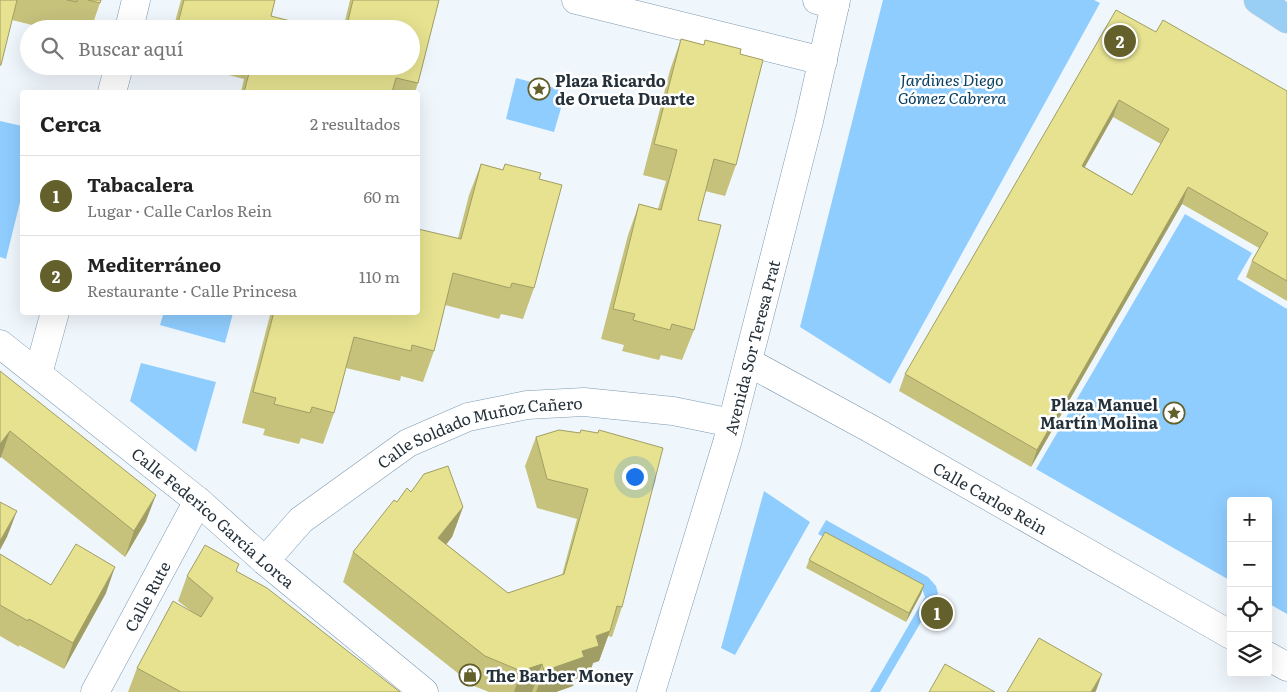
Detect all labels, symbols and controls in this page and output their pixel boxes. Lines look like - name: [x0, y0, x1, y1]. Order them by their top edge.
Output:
- search box: [20, 20, 420, 75]
- pin: 2: [1104, 22, 1136, 60]
- icon: search: [38, 34, 66, 62]
- text: Buscar aquí: [78, 34, 183, 62]
- park label: Jardines Diego Gómez Cabrera: [898, 67, 1007, 109]
- place label: Plaza Ricardo de Orueta Duarte: [555, 68, 695, 110]
- place icon: Plaza Ricardo de Orueta Duarte: [527, 77, 551, 101]
- text: Cerca: [40, 107, 101, 138]
- text: 2 resultados: [310, 111, 400, 135]
- text: Tabacalera: [87, 170, 194, 198]
- text: 1: [53, 184, 59, 208]
- text: 60 m: [363, 184, 400, 208]
- text: Lugar · Calle Carlos Rein: [87, 198, 272, 222]
- text: Mediterráneo: [87, 250, 221, 278]
- street label: Avenida Sor Teresa Prat: [718, 257, 785, 438]
- text: 2: [52, 264, 60, 288]
- text: 110 m: [359, 264, 400, 288]
- text: Restaurante · Calle Princesa: [87, 278, 297, 302]
- street label: Calle Soldado Muñoz Cañero: [372, 390, 583, 474]
- place label: Plaza Manuel Martín Molina: [1040, 392, 1159, 434]
- place icon: Plaza Manuel Martín Molina: [1162, 401, 1186, 425]
- street label: Calle Federico García Lorca: [127, 441, 301, 593]
- street label: Calle Carlos Rein: [929, 455, 1053, 540]
- your location: [622, 464, 648, 490]
- map controls: [1227, 497, 1272, 677]
- button: +: [1227, 497, 1272, 542]
- button: −: [1227, 542, 1272, 587]
- street label: Calle Rute: [118, 556, 176, 636]
- button: locate: [1227, 587, 1272, 632]
- pin: 1: [921, 594, 953, 632]
- button: layers: [1227, 632, 1272, 677]
- shop icon: The Barber Money: [458, 663, 482, 687]
- place label: The Barber Money: [486, 663, 634, 687]

